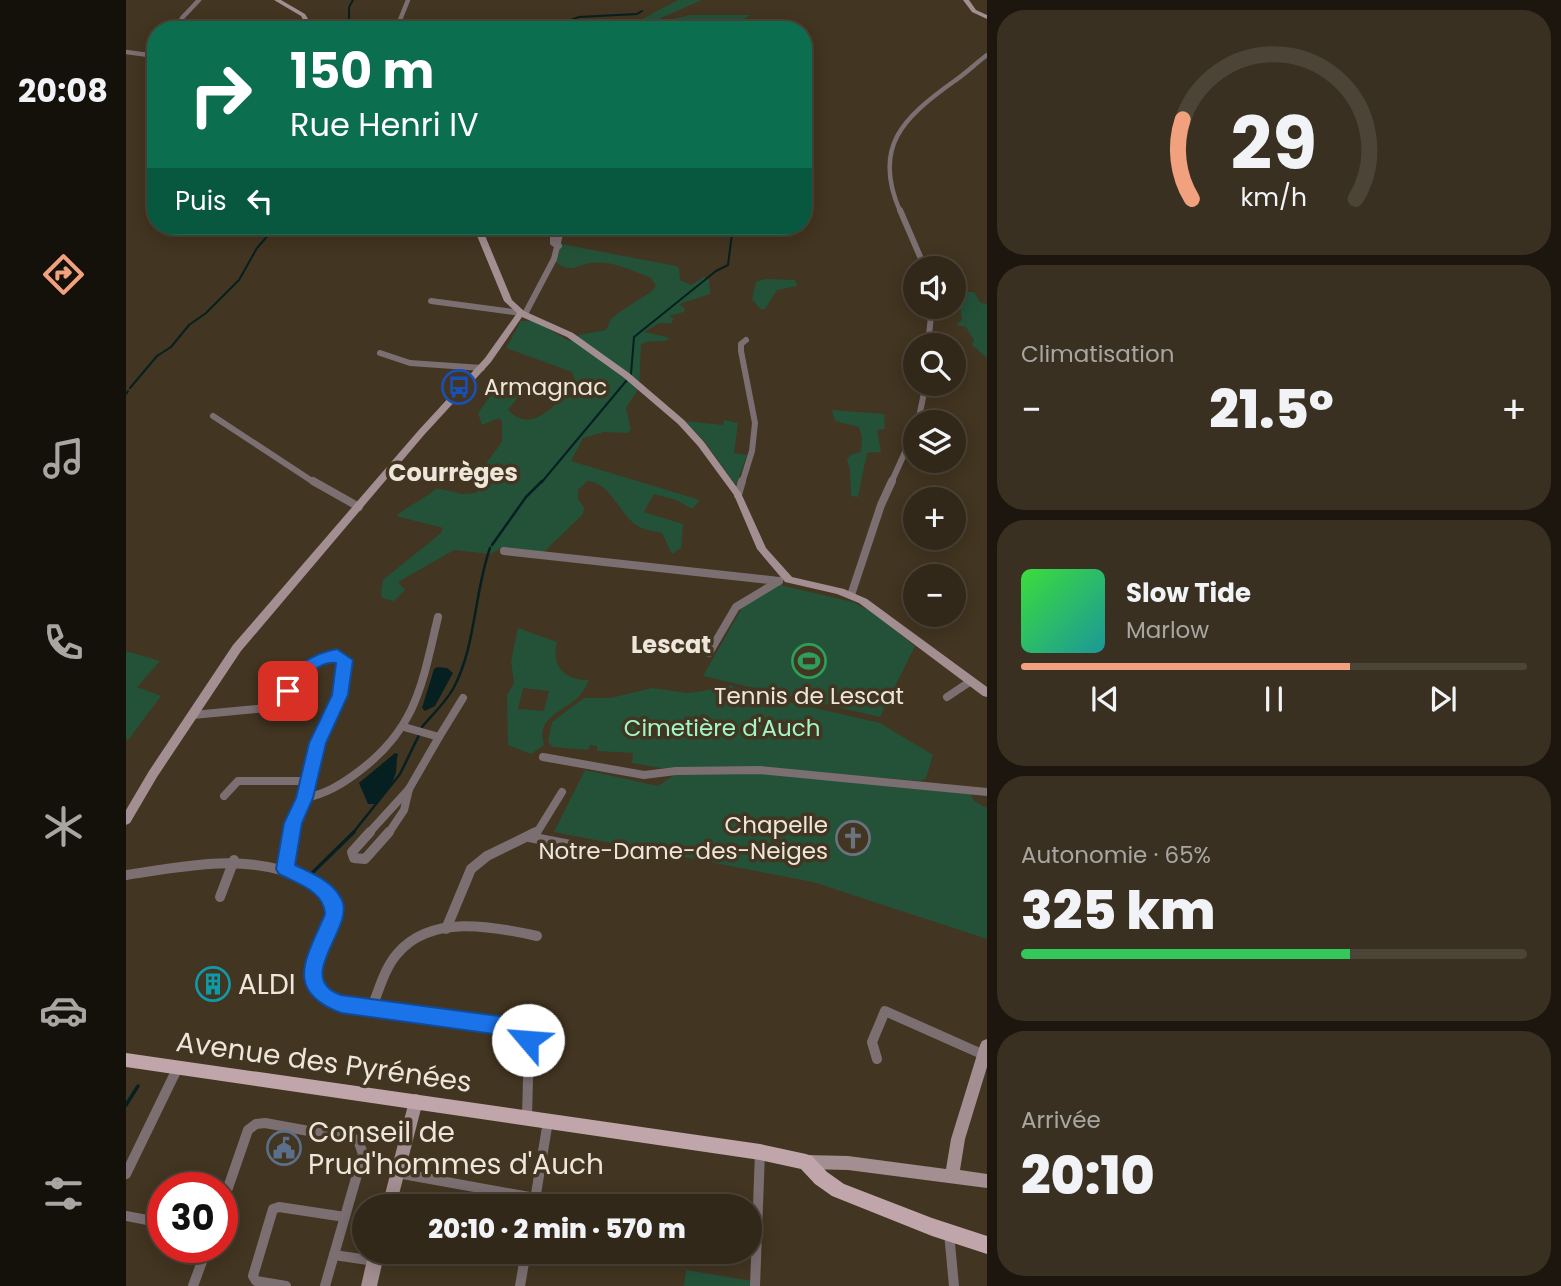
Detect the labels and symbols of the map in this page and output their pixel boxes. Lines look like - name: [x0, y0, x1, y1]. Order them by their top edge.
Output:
- bus stop icon: Armagnac: [440, 368, 478, 406]
- place label: Armagnac: [484, 371, 607, 403]
- district label: Courrèges: [388, 456, 518, 489]
- district label: Lescat: [631, 628, 711, 661]
- sports icon: Tennis de Lescat: [790, 642, 828, 680]
- pin: [258, 661, 318, 721]
- place label: Tennis de Lescat: [714, 680, 904, 712]
- park label: Cimetière d'Auch: [624, 712, 820, 744]
- place label: Chapelle Notre-Dame-des-Neiges: [538, 809, 828, 867]
- church icon: Chapelle Notre-Dame-des-Neiges: [834, 819, 872, 857]
- building icon: ALDI: [194, 965, 232, 1003]
- place label: ALDI: [238, 965, 296, 1004]
- position arrow: [491, 1003, 565, 1077]
- street label: Avenue des Pyrénées: [174, 1022, 474, 1102]
- place label: Conseil de Prud'hommes d'Auch: [308, 1113, 604, 1184]
- public building icon: Conseil de Prud'hommes d'Auch: [265, 1129, 303, 1167]
- speed limit sign: 30: [147, 1172, 238, 1263]

